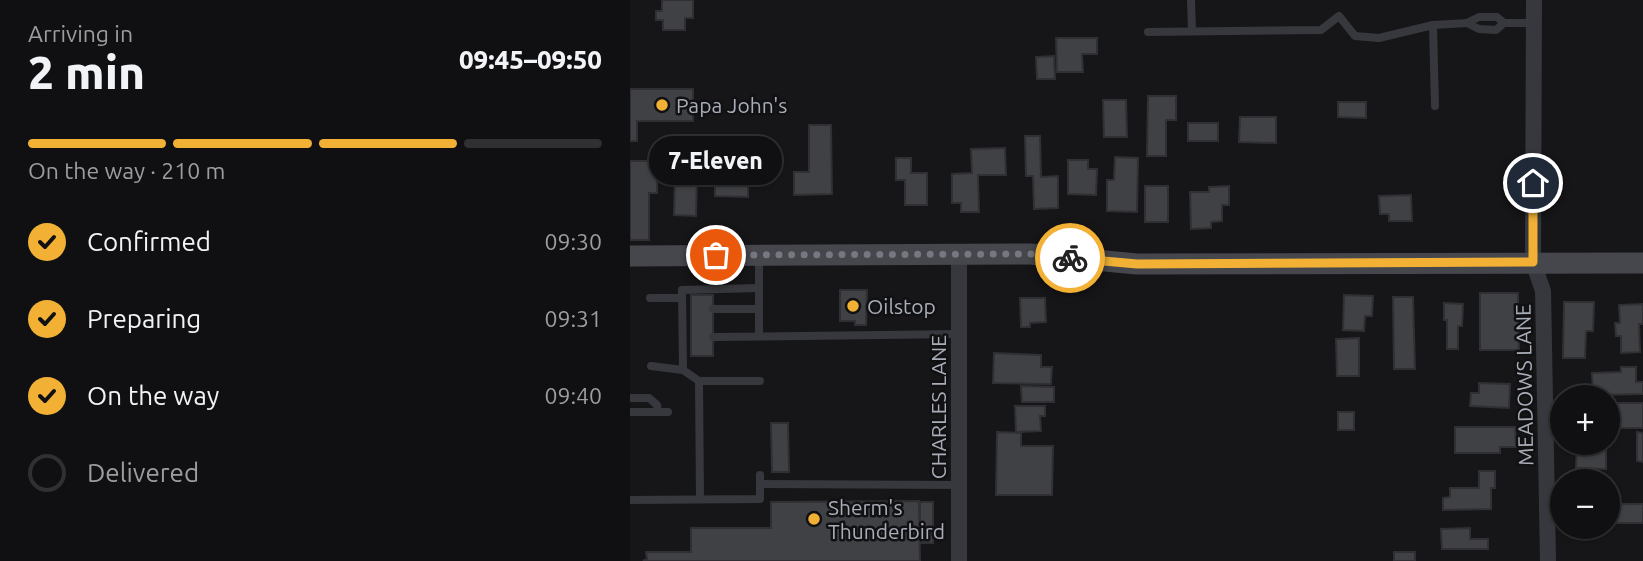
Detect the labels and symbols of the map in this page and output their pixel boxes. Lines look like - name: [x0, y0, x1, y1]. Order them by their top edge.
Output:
- place label: Papa John's: [676, 93, 787, 117]
- marker: Papa John's: [654, 97, 670, 113]
- callout: 7-Eleven: [650, 136, 782, 185]
- pin: [1503, 153, 1563, 213]
- courier: [1035, 223, 1105, 293]
- pin: [686, 225, 746, 285]
- place label: Oilstop: [867, 294, 936, 318]
- marker: Oilstop: [845, 298, 861, 314]
- street label: MEADOWS LANE: [1511, 304, 1537, 466]
- street label: CHARLES LANE: [926, 335, 950, 479]
- place label: Sherm's Thunderbird: [828, 495, 945, 543]
- marker: Sherm's Thunderbird: [806, 511, 822, 527]

